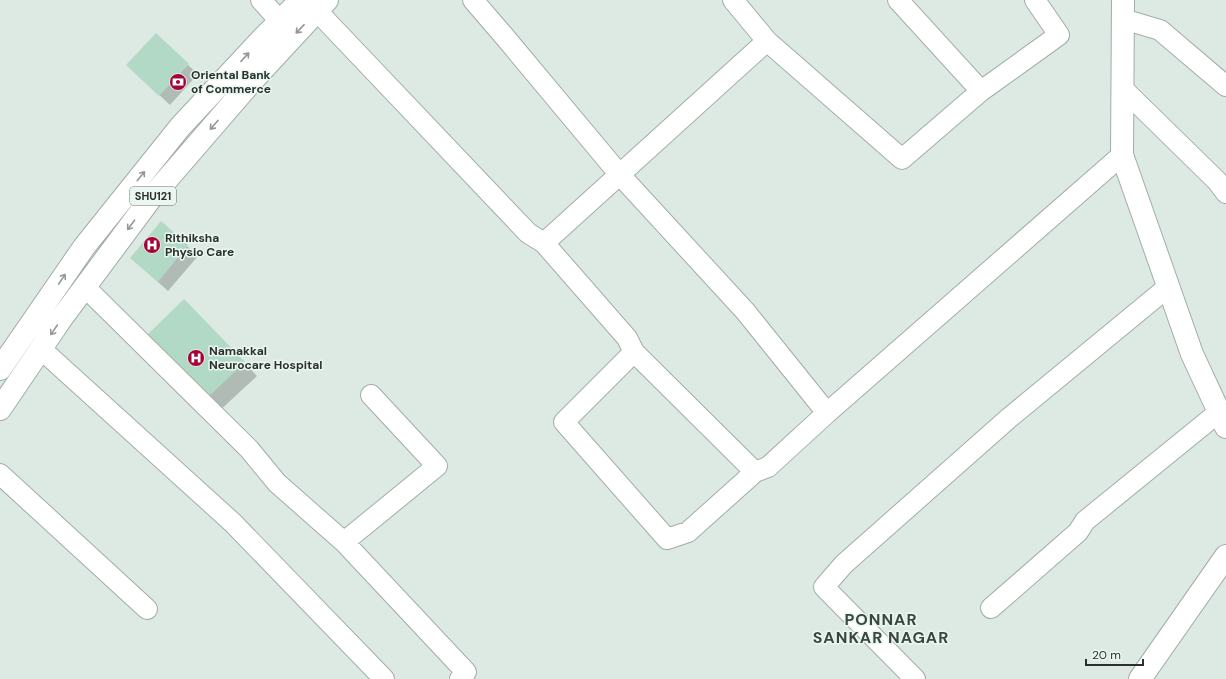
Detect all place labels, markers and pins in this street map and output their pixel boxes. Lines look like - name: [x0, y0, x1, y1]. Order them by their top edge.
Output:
- place label: Oriental Bank of Commerce: [191, 67, 271, 97]
- bank icon: Oriental Bank of Commerce: [168, 72, 188, 92]
- place label: Rithiksha Physio Care: [165, 230, 234, 260]
- hospital icon: Rithiksha Physio Care: [142, 235, 162, 255]
- place label: Namakkal Neurocare Hospital: [209, 343, 323, 373]
- hospital icon: Namakkal Neurocare Hospital: [186, 348, 206, 368]

